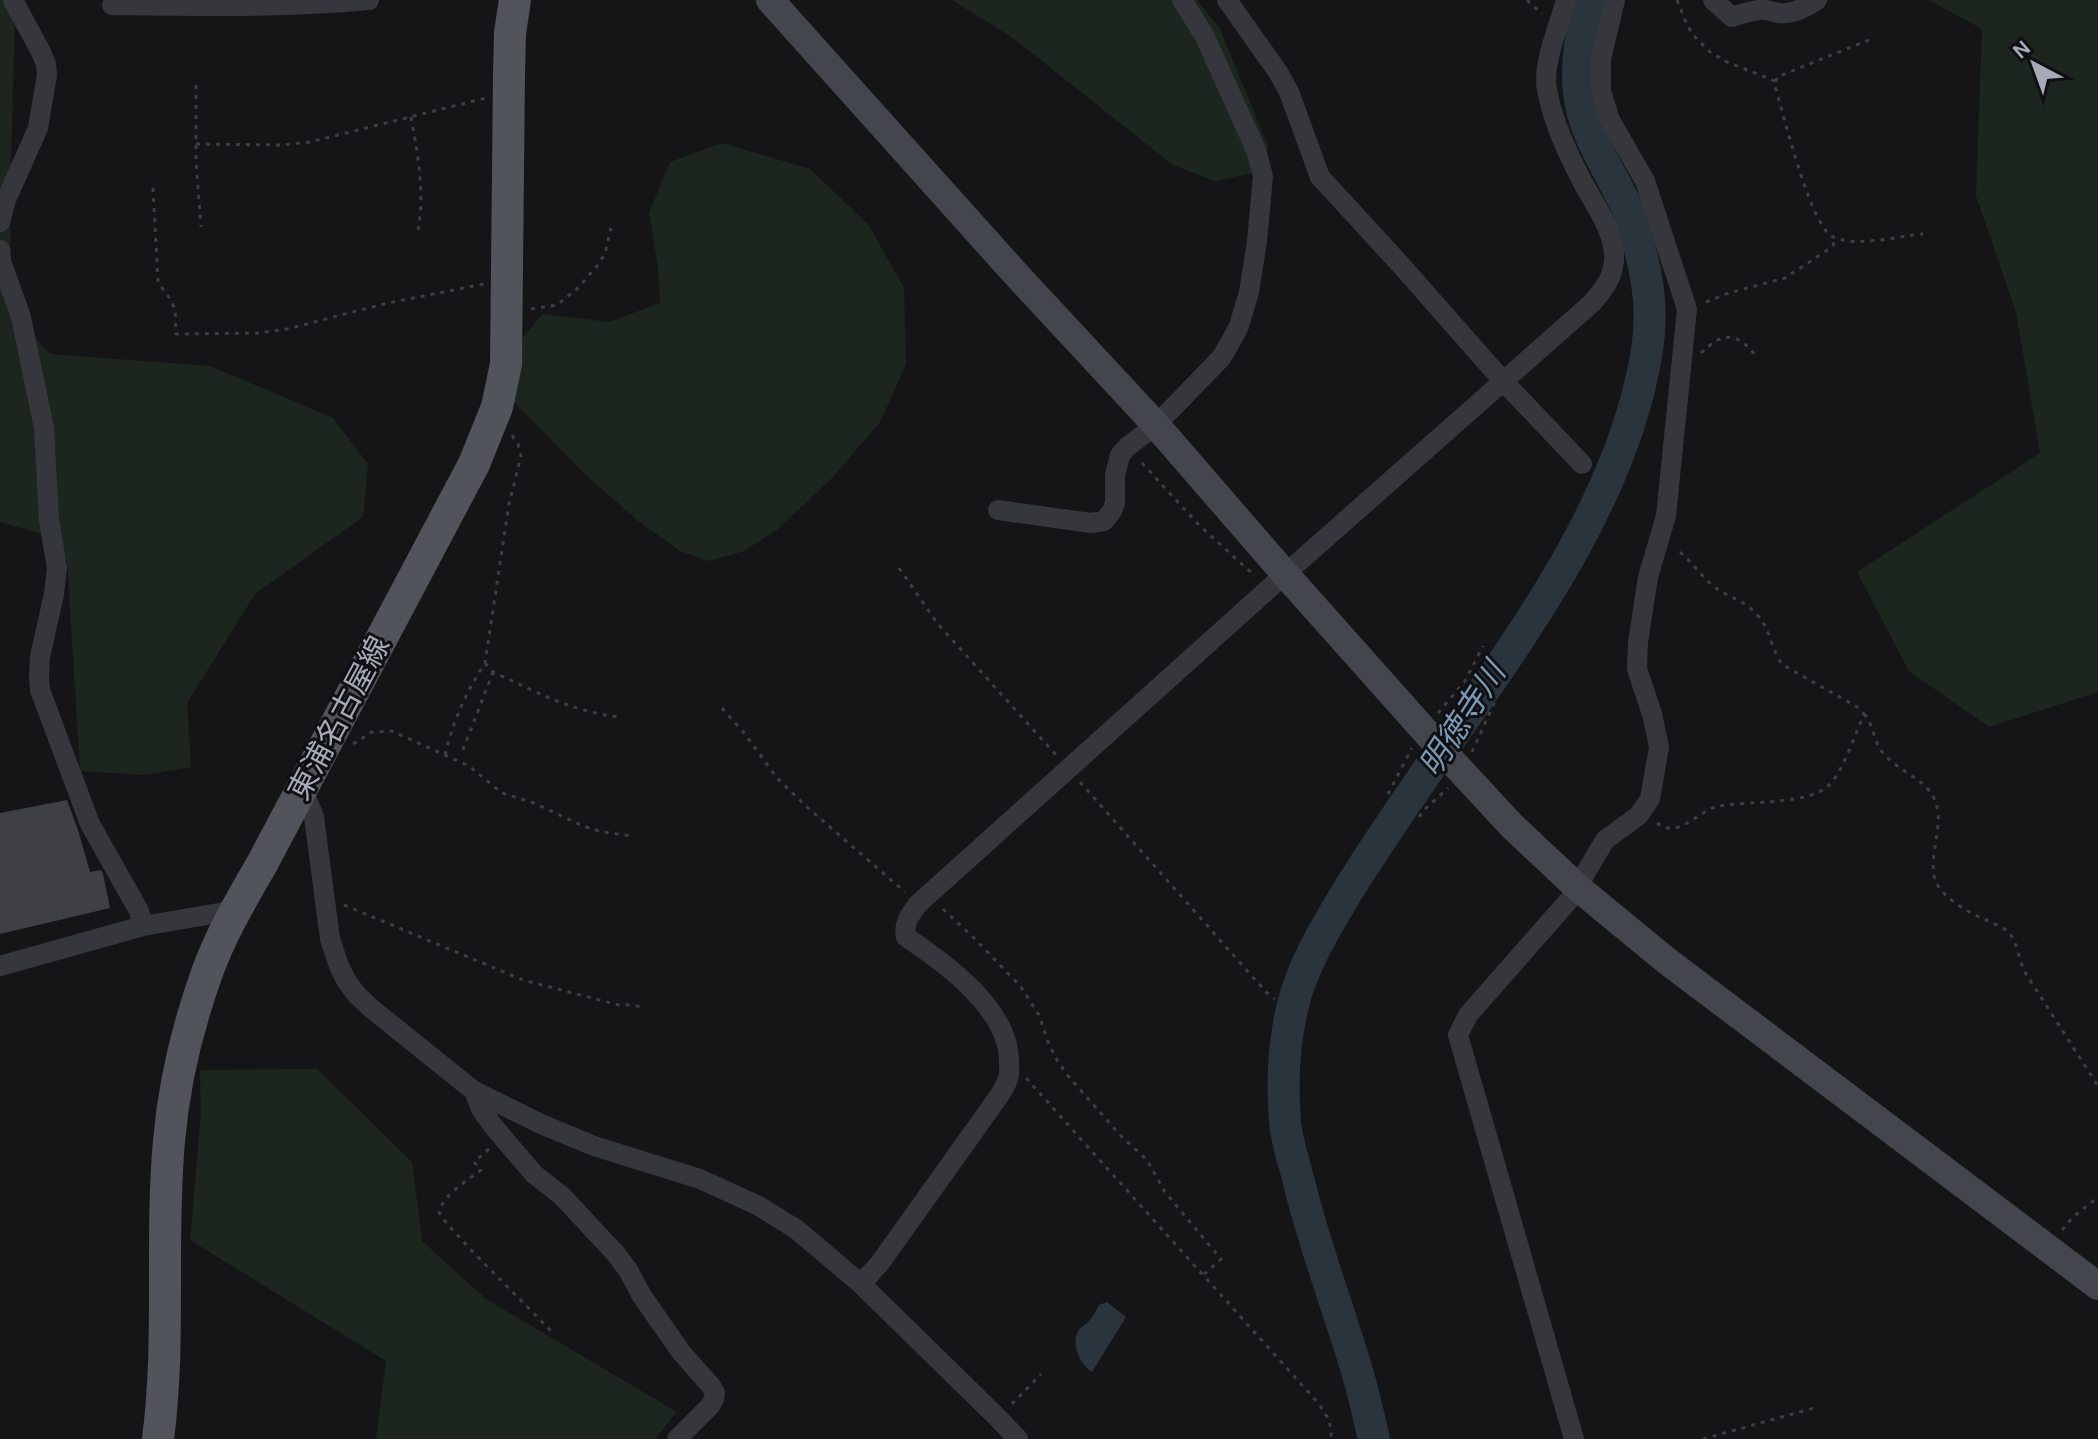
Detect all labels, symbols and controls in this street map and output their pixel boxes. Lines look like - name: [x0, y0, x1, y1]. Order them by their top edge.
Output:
- north arrow: [1994, 24, 2074, 104]
- text: N: [2007, 35, 2036, 65]
- street label: 東浦名古屋線: [281, 630, 397, 806]
- water label: 明徳寺川: [1412, 653, 1514, 783]

